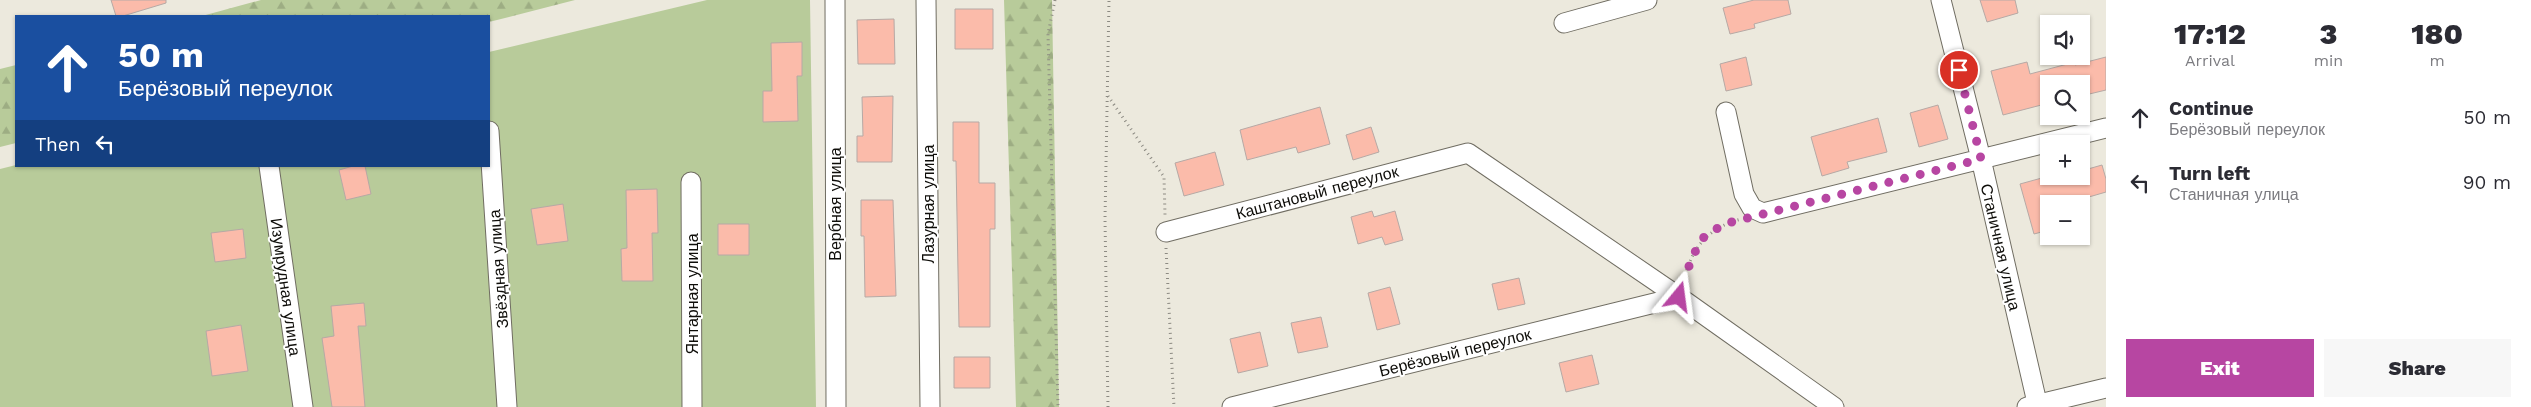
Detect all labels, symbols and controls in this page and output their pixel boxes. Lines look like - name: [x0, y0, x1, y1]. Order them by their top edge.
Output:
- map controls: [2040, 15, 2090, 245]
- button: sound: [2040, 15, 2090, 65]
- text: 17:12: [2174, 16, 2246, 51]
- text: 3: [2320, 16, 2337, 51]
- text: 180: [2411, 16, 2463, 51]
- text: 50 m: [118, 34, 204, 76]
- icon: ahead: [35, 35, 100, 100]
- pin: [1938, 49, 1980, 91]
- text: Arrival: [2185, 51, 2235, 70]
- text: min: [2314, 51, 2343, 70]
- text: m: [2429, 51, 2445, 70]
- icon: arrive: [1945, 56, 1973, 84]
- button: search: [2040, 75, 2090, 125]
- text: Берёзовый переулок: [118, 76, 332, 101]
- text: Continue: [2169, 97, 2253, 120]
- icon: ahead: [2126, 104, 2154, 132]
- text: 50 m: [2464, 106, 2511, 129]
- text: Берёзовый переулок: [2169, 120, 2325, 139]
- icon: left: [91, 130, 119, 158]
- text: Then: [35, 133, 81, 156]
- button: +: [2040, 135, 2090, 185]
- street label: Лазурная улица: [919, 144, 938, 263]
- street label: Вербная улица: [826, 147, 845, 261]
- street label: Каштановый переулок: [1234, 161, 1401, 223]
- text: Turn left: [2169, 162, 2250, 185]
- icon: left: [2126, 169, 2154, 197]
- text: 90 m: [2463, 171, 2511, 194]
- street label: Станичная улица: [1977, 182, 2024, 312]
- text: Станичная улица: [2169, 185, 2299, 204]
- button: −: [2040, 195, 2090, 245]
- street label: Звёздная улица: [485, 209, 512, 329]
- street label: Изумрудная улица: [266, 217, 305, 357]
- street label: Янтарная улица: [683, 233, 702, 355]
- position arrow: [1652, 270, 1704, 322]
- street label: Берёзовый переулок: [1377, 324, 1534, 381]
- button: Exit: [2126, 339, 2314, 397]
- button: Share: [2324, 339, 2511, 397]

